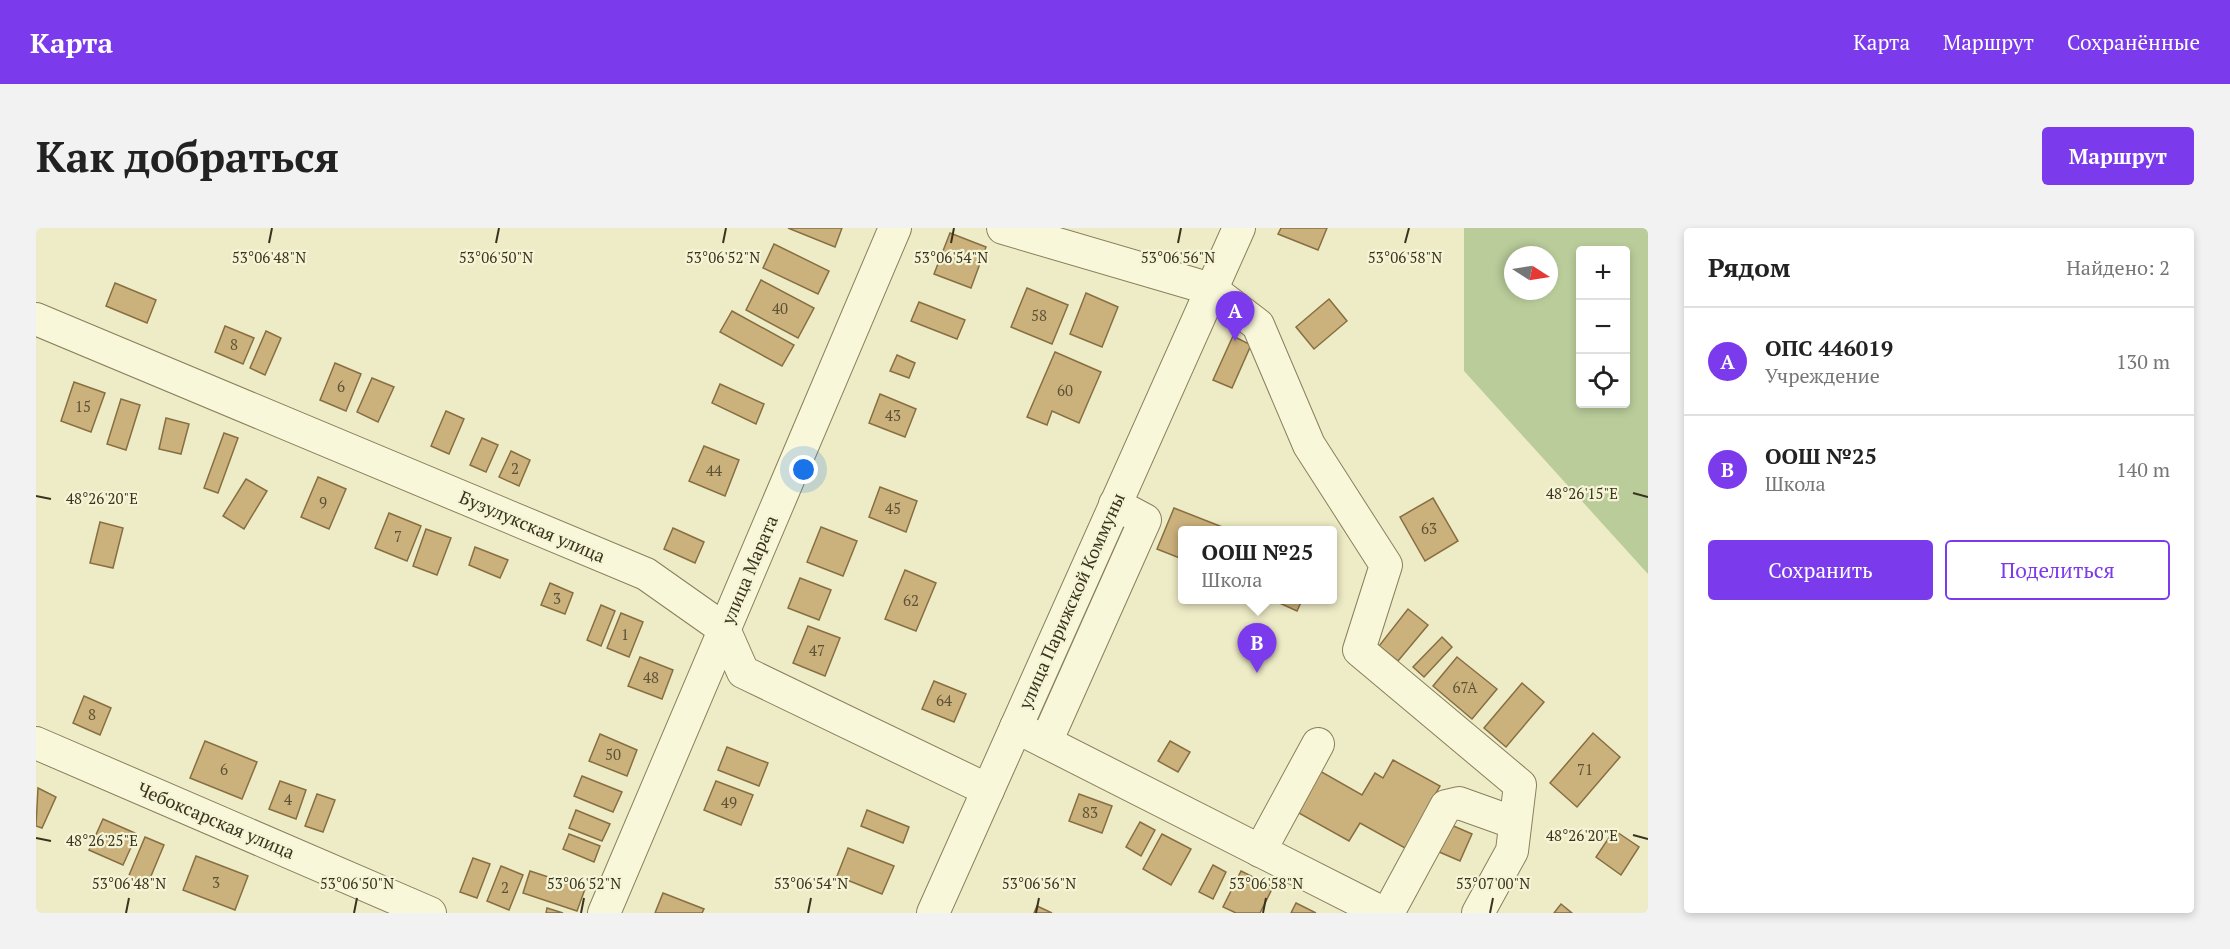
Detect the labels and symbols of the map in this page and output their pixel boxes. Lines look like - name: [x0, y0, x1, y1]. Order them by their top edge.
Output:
- north arrow: [1504, 246, 1558, 300]
- text: 53°06'48"N: [232, 247, 306, 267]
- text: 53°06'50"N: [459, 247, 533, 267]
- text: 53°06'52"N: [686, 247, 760, 267]
- text: 53°06'54"N: [914, 247, 988, 267]
- text: 53°06'56"N: [1141, 247, 1215, 267]
- text: 53°06'58"N: [1368, 247, 1442, 267]
- pin: A: [1216, 291, 1254, 341]
- house number: 40: [772, 298, 788, 318]
- house number: 58: [1031, 305, 1047, 325]
- house number: 8: [230, 334, 238, 354]
- house number: 6: [337, 376, 345, 396]
- house number: 60: [1057, 380, 1073, 400]
- house number: 15: [75, 396, 91, 416]
- house number: 43: [885, 405, 901, 425]
- your location: [789, 455, 818, 484]
- house number: 2: [511, 458, 519, 478]
- house number: 44: [706, 460, 722, 480]
- text: 48°26'15"E: [1546, 483, 1618, 503]
- street label: Бузулукская улица: [456, 485, 609, 568]
- text: 48°26'20"E: [66, 488, 138, 508]
- street label: улица Парижской Коммуны: [1012, 489, 1130, 713]
- house number: 9: [319, 492, 327, 512]
- house number: 45: [885, 498, 901, 518]
- street label: улица Марата: [715, 512, 783, 629]
- house number: 63: [1421, 518, 1437, 538]
- house number: 7: [394, 526, 402, 546]
- house number: 3: [553, 588, 561, 608]
- house number: 62: [903, 590, 919, 610]
- house number: 1: [621, 624, 629, 644]
- pin: B: [1238, 624, 1276, 673]
- house number: 47: [809, 640, 825, 660]
- house number: 48: [643, 667, 659, 687]
- house number: 67А: [1452, 677, 1478, 697]
- house number: 64: [936, 690, 952, 710]
- house number: 8: [88, 704, 96, 724]
- house number: 50: [605, 744, 621, 764]
- house number: 6: [220, 759, 228, 779]
- house number: 71: [1577, 759, 1593, 779]
- street label: Чебоксарская улица: [134, 776, 298, 864]
- house number: 4: [284, 789, 292, 809]
- house number: 49: [721, 792, 737, 812]
- house number: 83: [1082, 802, 1098, 822]
- text: 48°26'20"E: [1546, 825, 1618, 845]
- text: 48°26'25"E: [66, 830, 138, 850]
- house number: 3: [212, 872, 220, 892]
- text: 53°06'48"N: [92, 873, 166, 893]
- text: 53°06'50"N: [320, 873, 394, 893]
- text: 53°06'52"N: [547, 873, 621, 893]
- text: 53°06'54"N: [774, 873, 848, 893]
- text: 53°06'56"N: [1002, 873, 1076, 893]
- text: 53°06'58"N: [1229, 873, 1303, 893]
- text: 53°07'00"N: [1456, 873, 1530, 893]
- house number: 2: [501, 877, 509, 897]

